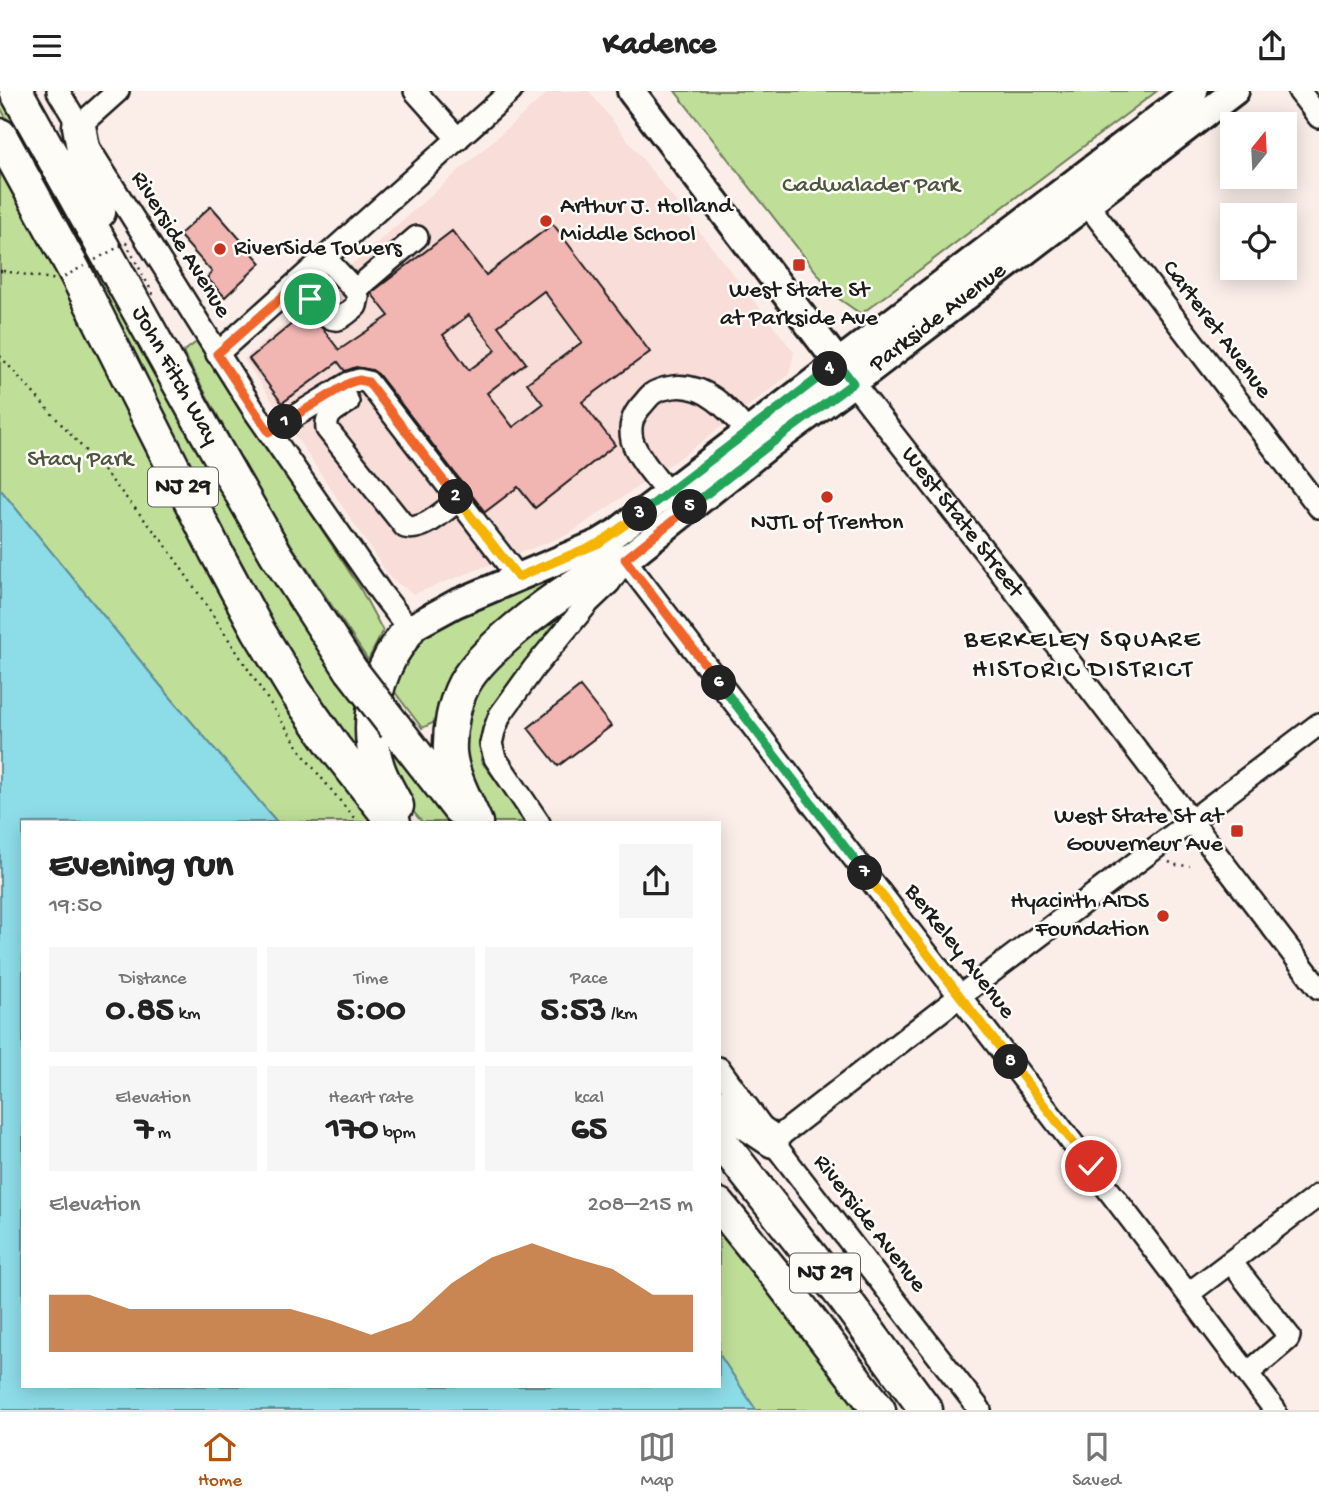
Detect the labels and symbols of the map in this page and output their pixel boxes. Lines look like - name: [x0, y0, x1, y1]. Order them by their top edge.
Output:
- north arrow: [1220, 112, 1297, 189]
- street label: Riverside Avenue: [123, 166, 237, 324]
- park label: Cadwalader Park: [782, 172, 962, 201]
- place label: Arthur J. Holland Middle School: [560, 193, 734, 250]
- marker: Arthur J. Holland Middle School: [538, 213, 554, 229]
- place label: RiverSide Towers: [234, 235, 403, 264]
- marker: RiverSide Towers: [212, 241, 228, 257]
- street label: Carteret Avenue: [1155, 255, 1278, 405]
- street label: Parkside Avenue: [863, 256, 1013, 380]
- marker: West State St at Parkside Ave: [791, 257, 807, 273]
- pin: [280, 269, 340, 329]
- place label: West State St at Parkside Ave: [720, 277, 879, 334]
- street label: John Fitch Way: [124, 301, 225, 451]
- pin: 4: [812, 351, 848, 387]
- pin: 1: [268, 405, 302, 439]
- street label: West State Street: [894, 441, 1031, 605]
- park label: Stacy Park: [27, 446, 135, 475]
- road number: NJ 29: [148, 467, 218, 507]
- pin: 2: [438, 479, 474, 515]
- pin: 5: [672, 489, 708, 525]
- marker: NJTL of Trenton: [819, 489, 835, 505]
- pin: 3: [622, 497, 658, 531]
- place label: NJTL of Trenton: [751, 509, 904, 538]
- district label: BERKELEY SQUARE HISTORIC DISTRICT: [963, 626, 1202, 687]
- pin: 6: [702, 665, 736, 701]
- place label: West State St at Gouverneur Ave: [1054, 803, 1225, 860]
- marker: West State St at Gouverneur Ave: [1229, 823, 1245, 839]
- pin: 7: [848, 855, 882, 891]
- street label: Berkeley Avenue: [897, 878, 1021, 1026]
- place label: Hyacinth AIDS Foundation: [1010, 888, 1150, 945]
- marker: Hyacinth AIDS Foundation: [1155, 908, 1171, 924]
- pin: 8: [993, 1045, 1028, 1079]
- pin: [1061, 1136, 1121, 1196]
- street label: Riverside Avenue: [806, 1149, 932, 1299]
- road number: NJ 29: [790, 1253, 860, 1293]

